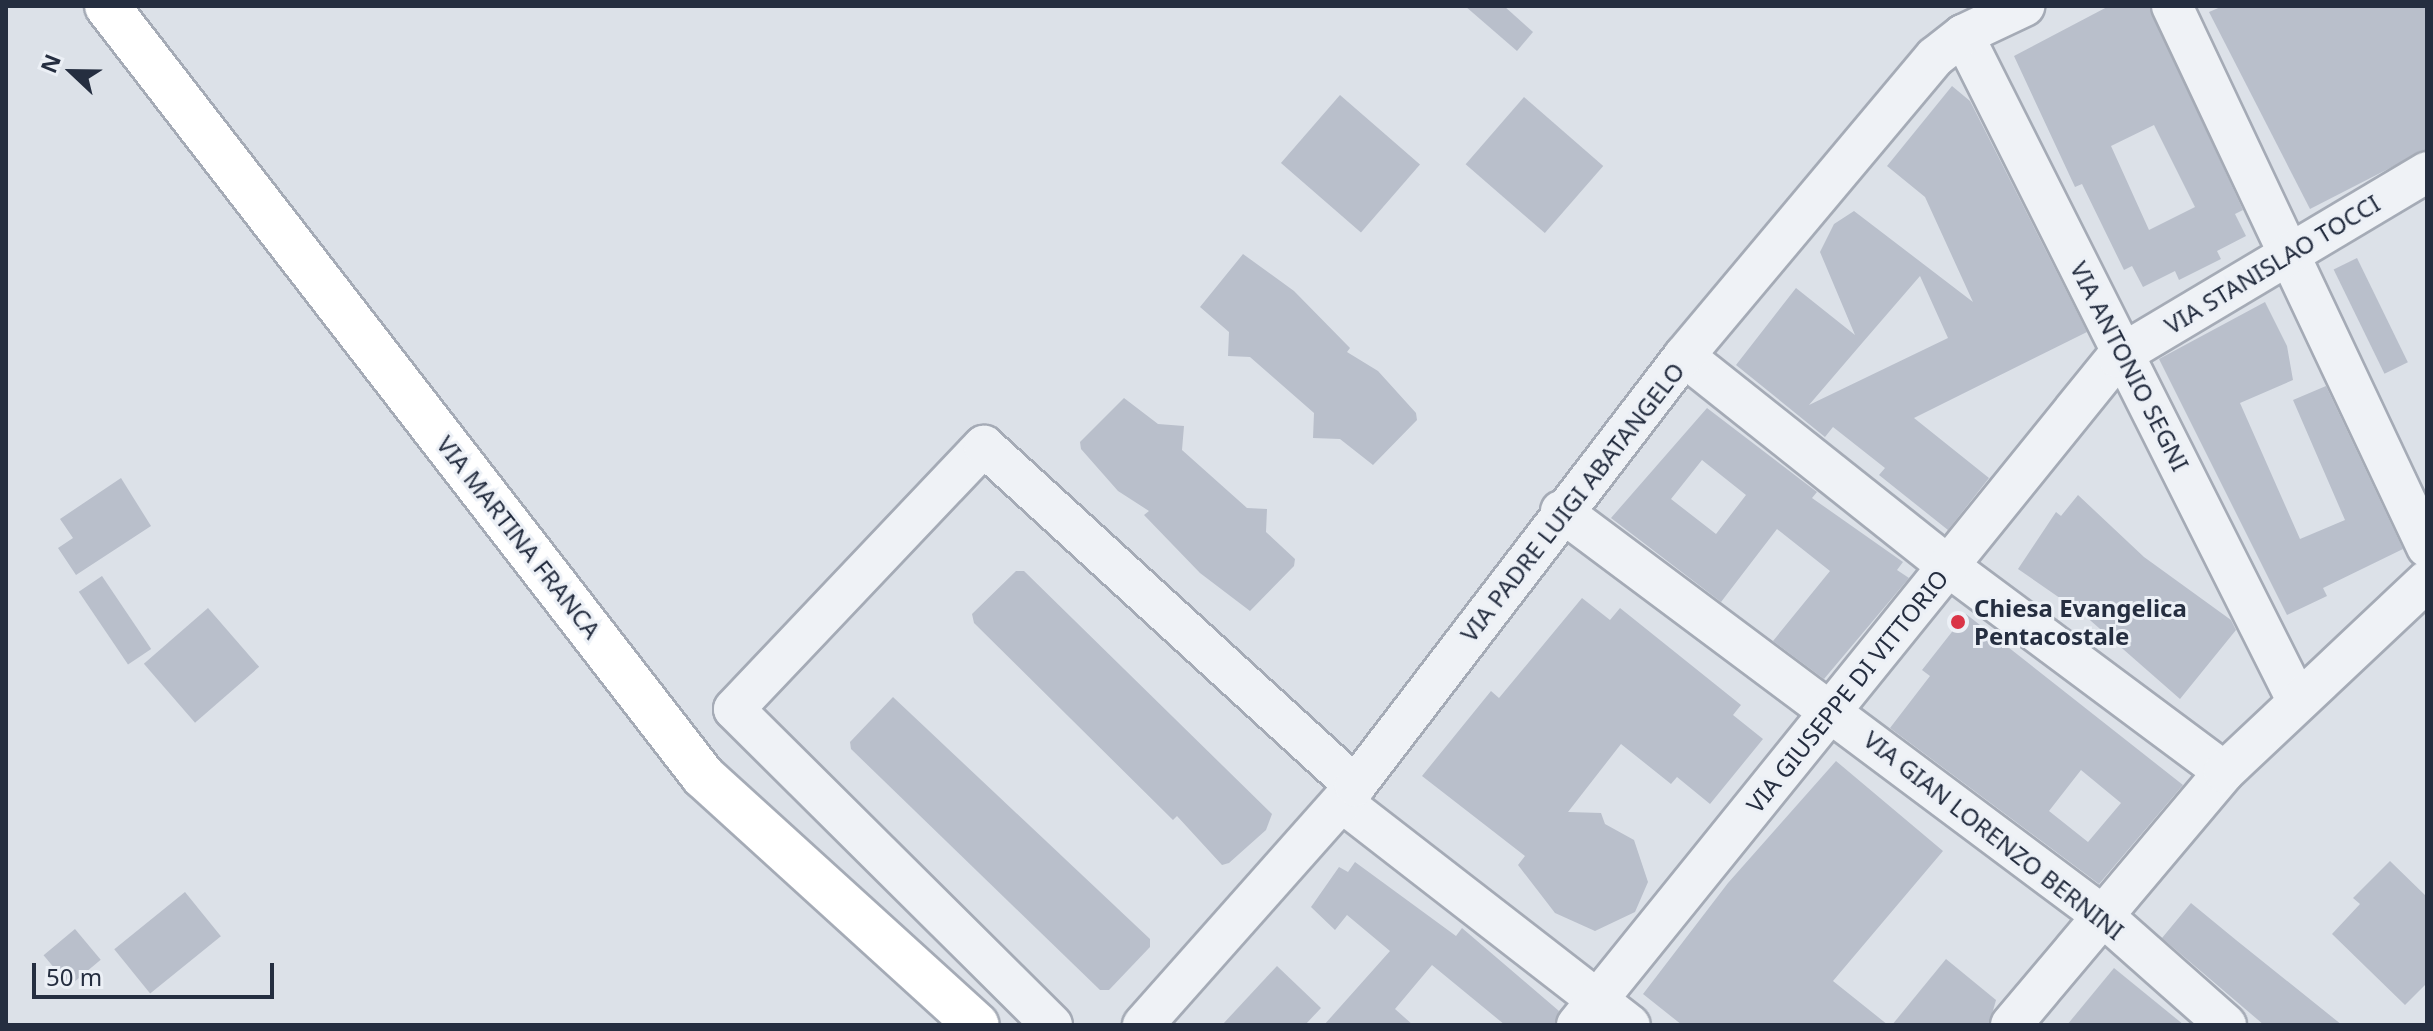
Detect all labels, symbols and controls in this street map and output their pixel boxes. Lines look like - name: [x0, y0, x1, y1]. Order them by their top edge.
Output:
- north arrow: [32, 32, 112, 112]
- text: N: [32, 49, 67, 77]
- street label: VIA STANISLAO TOCCI: [2159, 188, 2385, 340]
- street label: VIA ANTONIO SEGNI: [2065, 257, 2195, 475]
- street label: VIA PADRE LUIGI ABATANGELO: [1454, 357, 1690, 647]
- street label: VIA MARTINA FRANCA: [431, 430, 607, 644]
- street label: VIA GIUSEPPE DI VITTORIO: [1740, 564, 1954, 818]
- place label: Chiesa Evangelica Pentacostale: [1974, 594, 2187, 650]
- marker: Chiesa Evangelica Pentacostale: [1949, 613, 1967, 631]
- street label: VIA GIAN LORENZO BERNINI: [1858, 725, 2130, 945]
- scale bar: [36, 947, 278, 997]
- text: 50 m: [46, 960, 102, 993]

